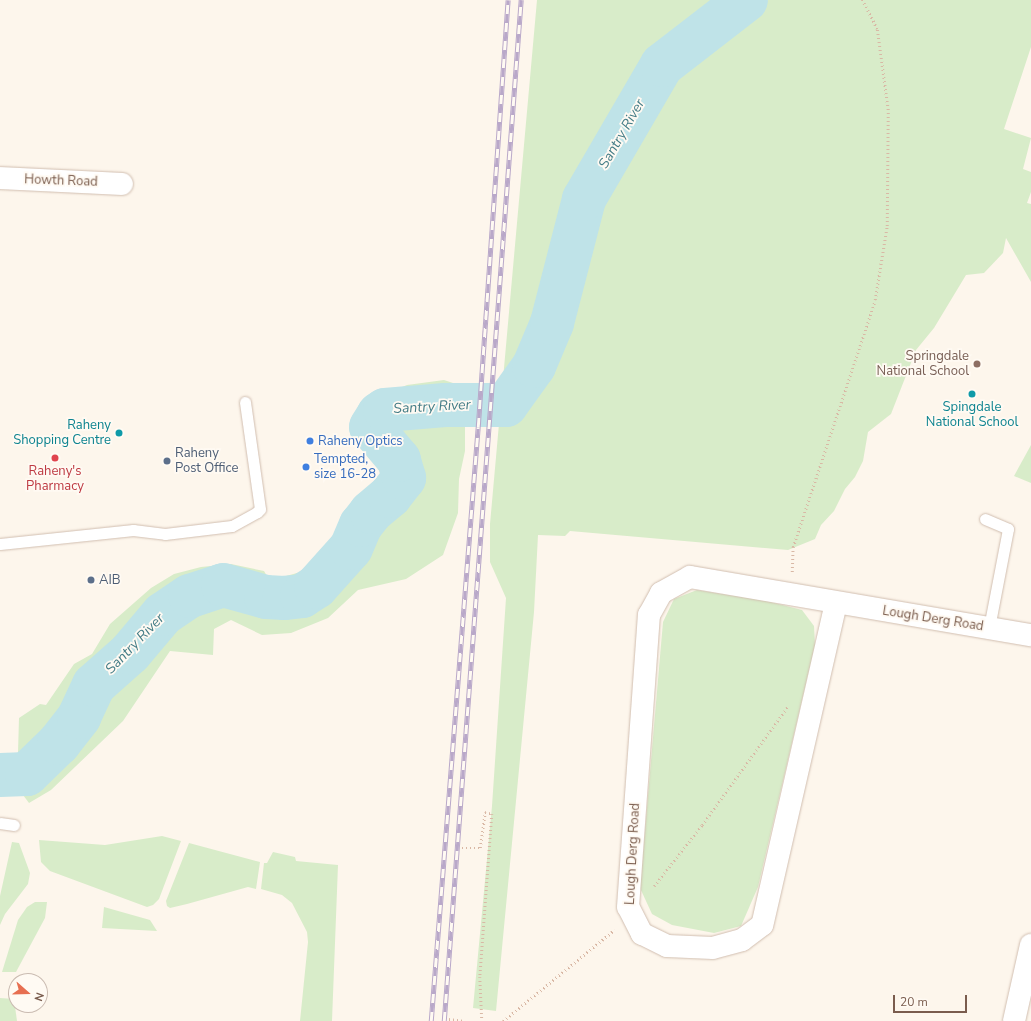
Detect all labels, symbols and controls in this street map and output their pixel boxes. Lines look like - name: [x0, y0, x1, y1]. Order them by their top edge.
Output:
- water label: Santry River: [595, 96, 649, 172]
- street label: Howth Road: [24, 172, 98, 190]
- place label: Springdale National School: [877, 349, 969, 380]
- marker: Springdale National School: [972, 359, 982, 369]
- marker: Spingdale National School: [967, 389, 977, 399]
- water label: Santry River: [393, 397, 471, 417]
- place label: Spingdale National School: [926, 400, 1018, 431]
- place label: Raheny Shopping Centre: [13, 418, 111, 449]
- marker: Raheny Shopping Centre: [114, 428, 124, 438]
- place label: Raheny Optics: [318, 433, 403, 449]
- marker: Raheny Optics: [305, 436, 315, 446]
- place label: Raheny Post Office: [175, 446, 238, 477]
- place label: Tempted, size 16-28: [314, 452, 376, 483]
- marker: Raheny's Pharmacy: [50, 453, 60, 463]
- marker: Raheny Post Office: [162, 456, 172, 466]
- marker: Tempted, size 16-28: [301, 462, 311, 472]
- place label: Raheny's Pharmacy: [26, 464, 84, 495]
- place label: AIB: [99, 572, 121, 588]
- marker: AIB: [86, 575, 96, 585]
- street label: Lough Derg Road: [881, 603, 985, 635]
- water label: Santry River: [102, 610, 168, 678]
- street label: Lough Derg Road: [623, 803, 643, 905]
- north arrow: [8, 973, 48, 1013]
- scale bar: [895, 987, 969, 1013]
- text: N: [30, 990, 47, 1003]
- text: 20 m: [900, 994, 928, 1010]

